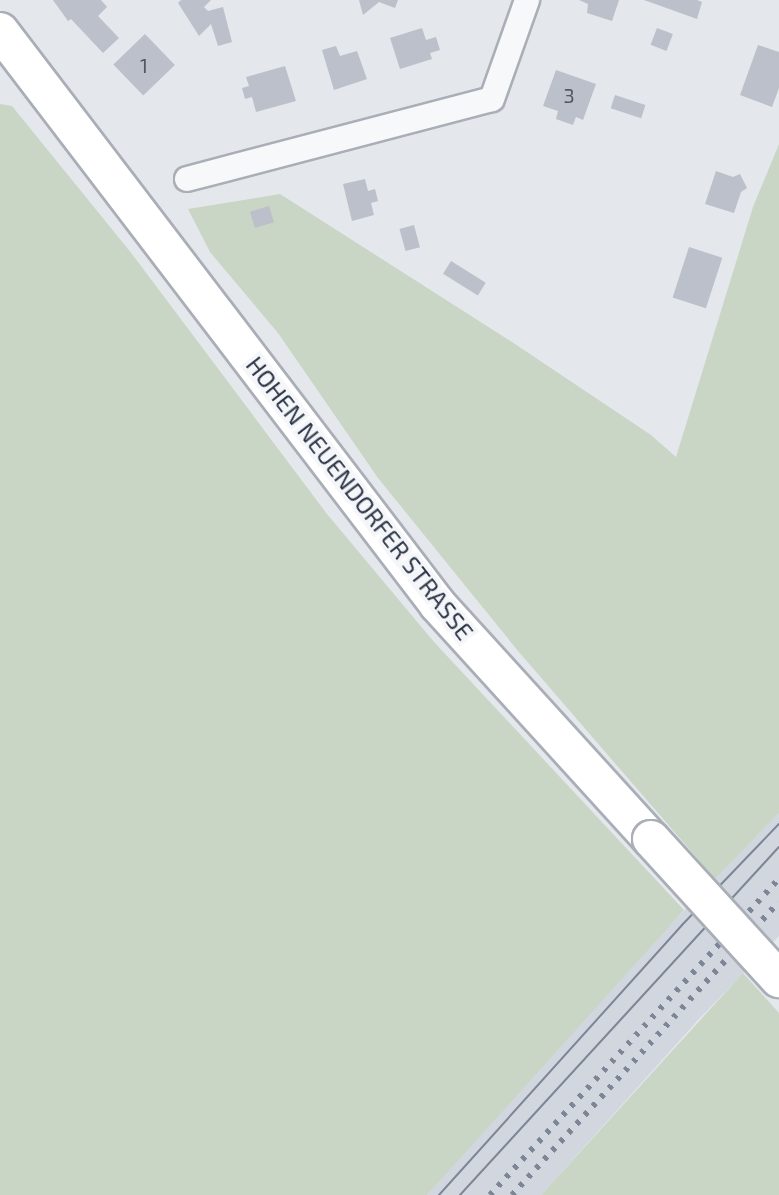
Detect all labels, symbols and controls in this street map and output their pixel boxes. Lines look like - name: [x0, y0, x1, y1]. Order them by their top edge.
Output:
- house number: 1: [140, 53, 148, 77]
- house number: 3: [563, 83, 575, 107]
- street label: HOHEN NEUENDORFER STRASSE: [240, 351, 480, 645]

